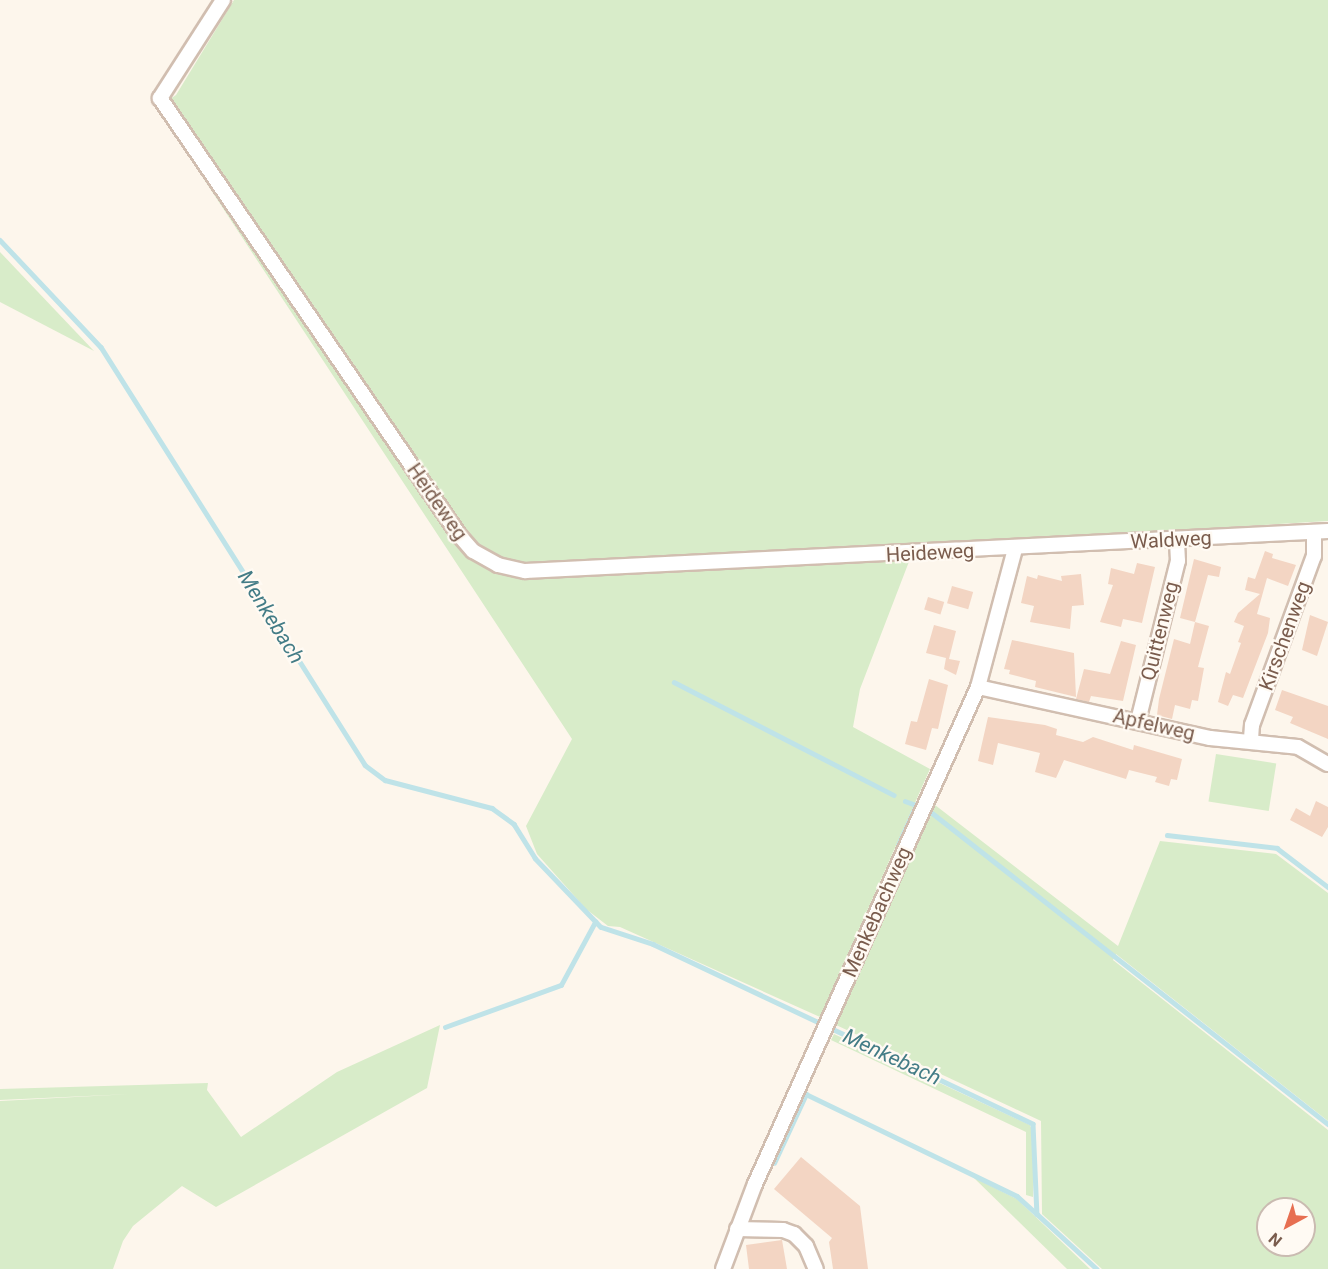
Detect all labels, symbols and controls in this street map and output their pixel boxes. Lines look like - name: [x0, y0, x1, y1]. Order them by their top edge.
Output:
- street label: Heideweg: [402, 459, 472, 545]
- street label: Waldweg: [1130, 526, 1212, 554]
- street label: Heideweg: [885, 539, 975, 567]
- water label: Menkebach: [232, 566, 310, 668]
- street label: Kirschenweg: [1254, 578, 1316, 694]
- street label: Quittenweg: [1136, 579, 1184, 683]
- street label: Apfelweg: [1111, 704, 1197, 746]
- street label: Menkebachweg: [838, 843, 916, 981]
- water label: Menkebach: [839, 1023, 945, 1091]
- north arrow: [1256, 1197, 1316, 1257]
- text: N: [1265, 1229, 1286, 1251]

